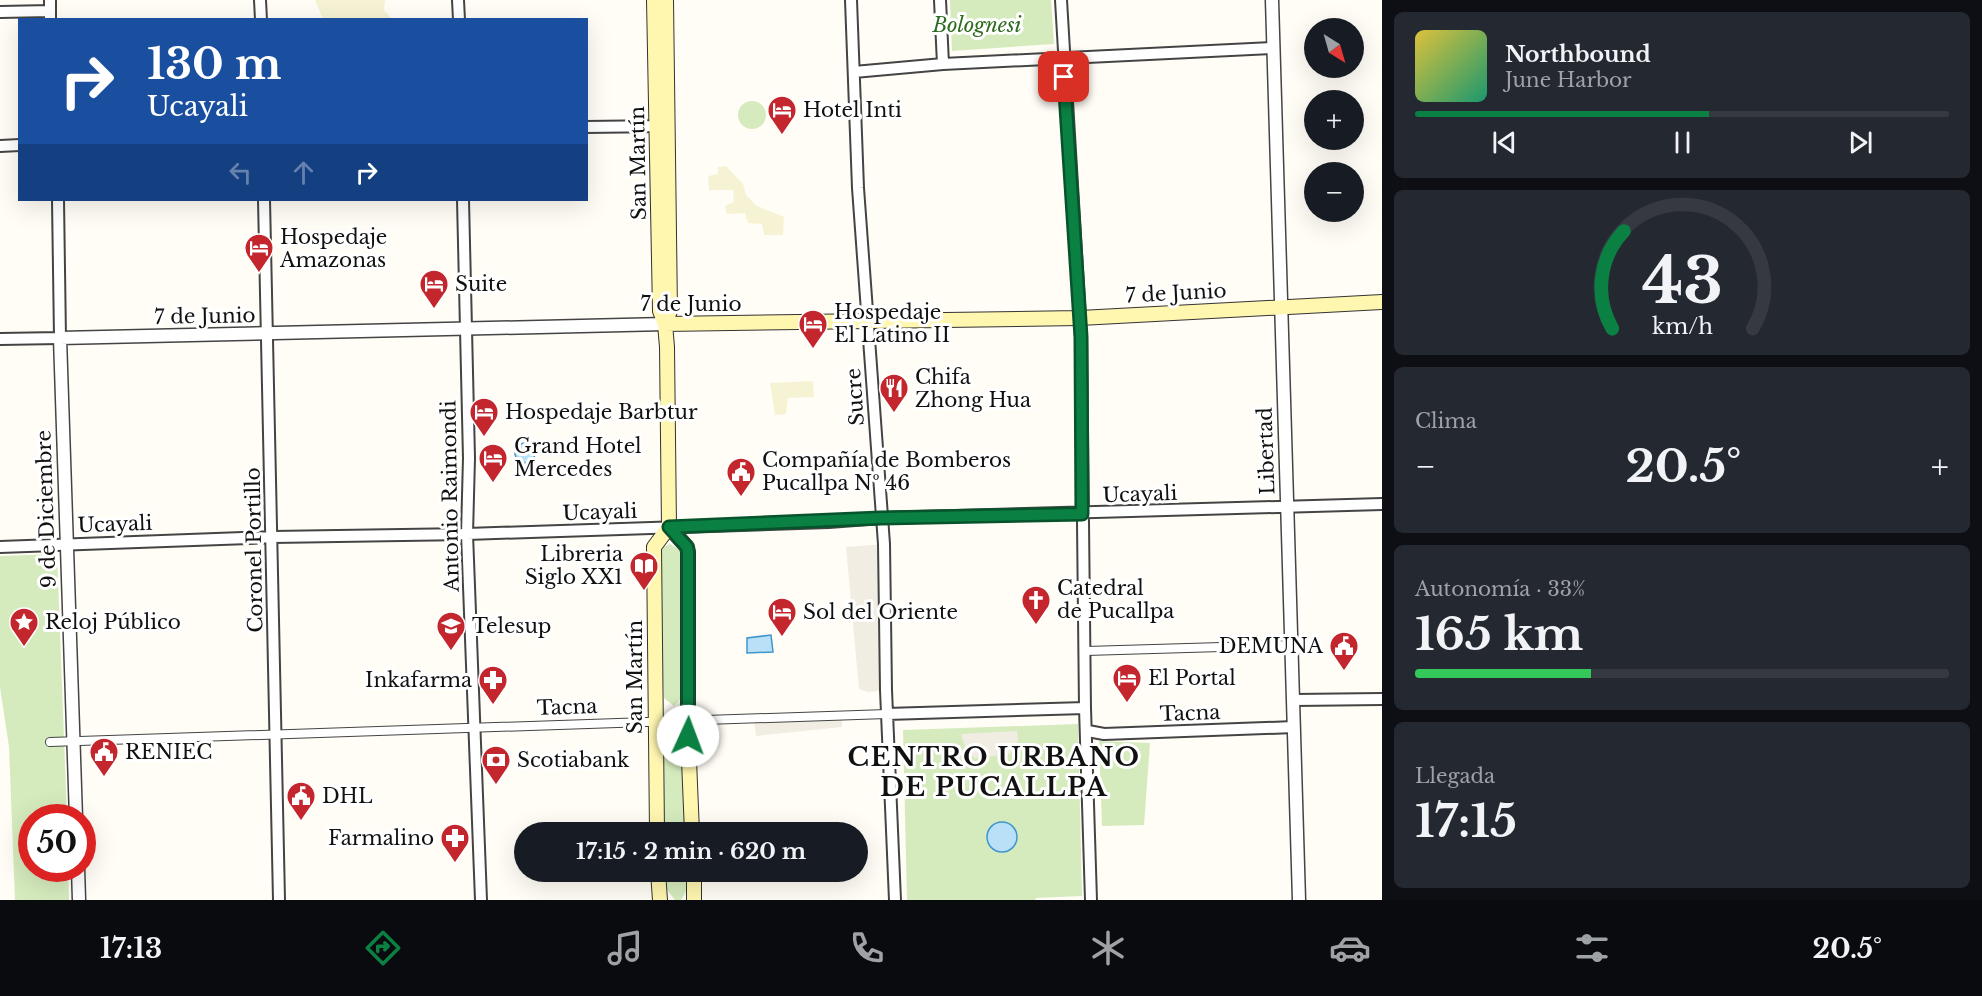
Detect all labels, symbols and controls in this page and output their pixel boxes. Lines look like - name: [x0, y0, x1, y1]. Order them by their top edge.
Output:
- park label: Bolognesi: [932, 13, 1022, 37]
- north arrow: [1304, 18, 1364, 78]
- map controls: [1304, 18, 1364, 222]
- text: 130 m: [147, 38, 281, 90]
- text: Northbound: [1505, 41, 1651, 68]
- icon: right: [48, 42, 126, 120]
- pin: [1038, 51, 1089, 102]
- icon: arrive: [1047, 60, 1080, 93]
- text: June Harbor: [1505, 68, 1632, 92]
- text: Ucayali: [147, 90, 248, 123]
- button: +: [1304, 90, 1364, 150]
- hotel icon: Hotel Inti: [766, 94, 798, 136]
- place label: Hotel Inti: [803, 98, 902, 122]
- street label: San Martín: [625, 106, 651, 220]
- icon: previous: [1488, 126, 1521, 159]
- icon: pause: [1666, 126, 1699, 159]
- icon: next: [1844, 126, 1877, 159]
- icon: left: [224, 156, 257, 189]
- icon: ahead: [287, 156, 320, 189]
- icon: right: [350, 156, 383, 189]
- button: −: [1304, 162, 1364, 222]
- place label: Hospedaje Amazonas: [279, 225, 387, 272]
- hotel icon: Hospedaje Amazonas: [243, 232, 275, 274]
- text: 43: [1641, 243, 1723, 321]
- hotel icon: Suite: [418, 268, 450, 310]
- place label: Suite: [455, 272, 507, 296]
- street label: 7 de Junio: [1125, 278, 1227, 308]
- street label: 7 de Junio: [640, 292, 742, 316]
- place label: Hospedaje El Latino II: [834, 300, 950, 347]
- street label: 7 de Junio: [154, 303, 256, 329]
- hotel icon: Hospedaje El Latino II: [797, 308, 829, 350]
- text: km/h: [1652, 314, 1713, 341]
- place label: Chifa Zhong Hua: [915, 365, 1032, 412]
- street label: Sucre: [841, 367, 869, 427]
- restaurant icon: Chifa Zhong Hua: [878, 372, 910, 414]
- hotel icon: Hospedaje Barbtur: [468, 396, 500, 438]
- street label: Antonio Raimondi: [436, 400, 464, 593]
- place label: Hospedaje Barbtur: [505, 400, 698, 424]
- street label: Libertad: [1252, 407, 1280, 495]
- text: Clima: [1415, 409, 1477, 433]
- street label: 9 de Diciembre: [31, 430, 61, 588]
- place label: Grand Hotel Mercedes: [514, 434, 642, 481]
- text: 20.5°: [1625, 438, 1741, 494]
- hotel icon: Grand Hotel Mercedes: [477, 442, 509, 484]
- text: −: [1415, 446, 1436, 487]
- text: +: [1931, 446, 1949, 487]
- place label: Compañía de Bomberos Pucallpa Nº 46: [762, 448, 1011, 495]
- public building icon: Compañía de Bomberos Pucallpa Nº 46: [725, 456, 757, 498]
- street label: Coronel Portillo: [241, 467, 267, 633]
- street label: Ucayali: [1102, 481, 1178, 507]
- street label: Ucayali: [562, 499, 638, 525]
- street label: Ucayali: [77, 511, 153, 537]
- place label: Libreria Siglo XX1: [525, 542, 624, 589]
- library icon: Libreria Siglo XX1: [628, 550, 660, 592]
- place label: Catedral de Pucallpa: [1057, 576, 1175, 623]
- text: Autonomía · 33%: [1415, 577, 1585, 601]
- church icon: Catedral de Pucallpa: [1020, 584, 1052, 626]
- hotel icon: Sol del Oriente: [766, 596, 798, 638]
- place label: Sol del Oriente: [803, 600, 958, 624]
- place icon: Reloj Público: [8, 606, 40, 648]
- text: 165 km: [1415, 606, 1583, 662]
- place label: Reloj Público: [45, 610, 181, 634]
- school or university icon: Telesup: [435, 610, 467, 652]
- place label: Telesup: [472, 614, 551, 638]
- street label: San Martín: [623, 620, 647, 734]
- public building icon: DEMUNA: [1328, 630, 1360, 672]
- place label: DEMUNA: [1219, 634, 1324, 658]
- hotel icon: El Portal: [1111, 662, 1143, 704]
- pharmacy icon: Inkafarma: [477, 664, 509, 706]
- place label: El Portal: [1148, 666, 1236, 690]
- place label: Inkafarma: [365, 668, 473, 692]
- street label: Tacna: [536, 694, 599, 720]
- street label: Tacna: [1159, 700, 1222, 726]
- position arrow: [656, 704, 720, 768]
- public building icon: RENIEC: [88, 736, 120, 778]
- place label: RENIEC: [125, 740, 212, 764]
- district label: CENTRO URBANO DE PUCALLPA: [848, 741, 1140, 803]
- bank icon: Scotiabank: [480, 744, 512, 786]
- place label: Scotiabank: [517, 748, 630, 772]
- text: Llegada: [1415, 764, 1495, 788]
- public building icon: DHL: [285, 780, 317, 822]
- place label: DHL: [322, 784, 373, 808]
- text: 17:15: [1415, 793, 1517, 849]
- speed limit sign: 50: [18, 804, 96, 882]
- pharmacy icon: Farmalino: [439, 822, 471, 864]
- place label: Farmalino: [328, 826, 434, 850]
- text: 17:15 · 2 min · 620 m: [576, 838, 806, 865]
- icon: directions: [362, 927, 404, 969]
- icon: music: [604, 927, 646, 969]
- icon: phone: [846, 927, 888, 969]
- icon: climate: [1087, 927, 1129, 969]
- icon: car: [1329, 927, 1371, 969]
- icon: filters: [1571, 927, 1613, 969]
- text: 17:13: [100, 932, 162, 965]
- text: 20.5°: [1813, 932, 1882, 965]

